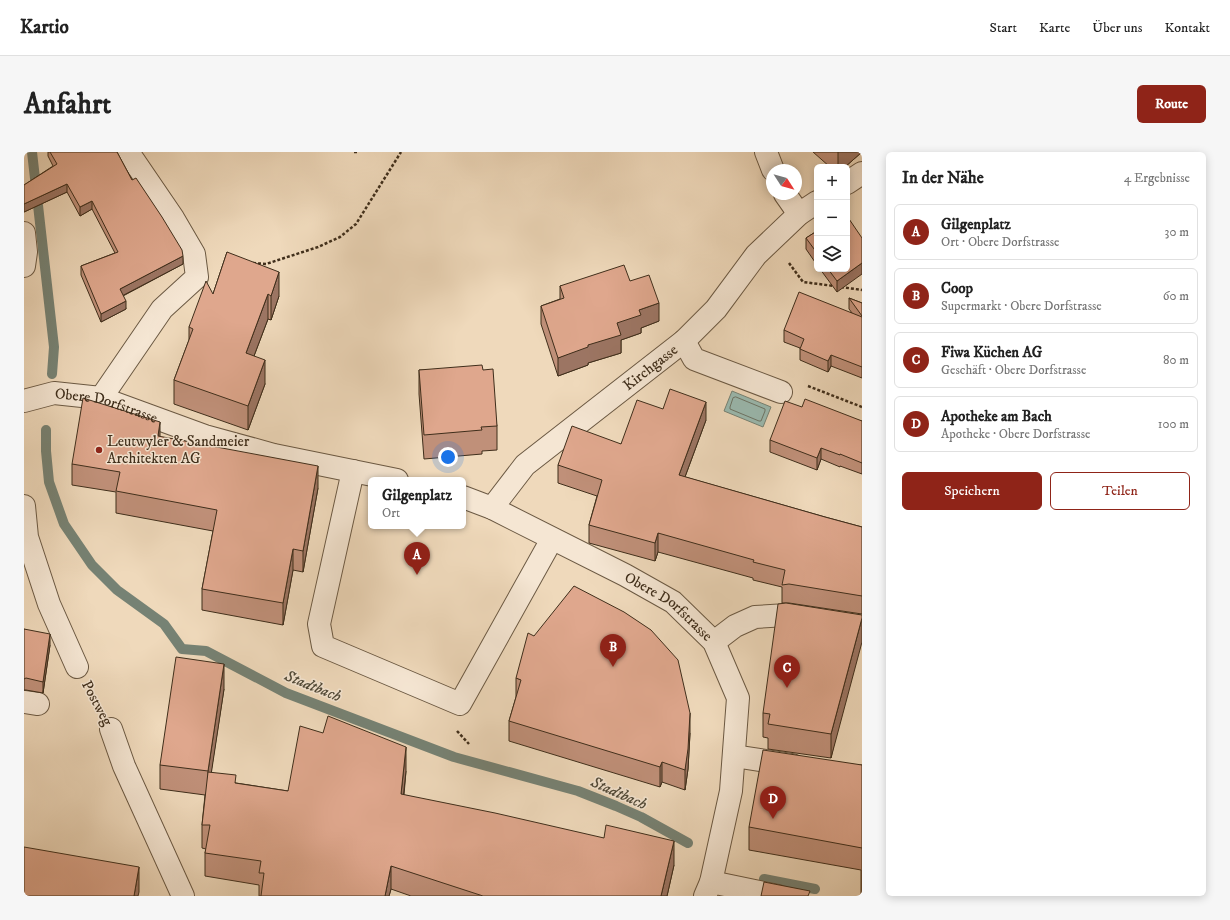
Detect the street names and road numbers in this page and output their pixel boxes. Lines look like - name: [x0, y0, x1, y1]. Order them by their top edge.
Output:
- street label: Kirchgasse: [619, 340, 681, 395]
- street label: Obere Dorfstrasse: [54, 384, 160, 427]
- street label: Obere Dorfstrasse: [621, 567, 717, 645]
- street label: Postweg: [77, 677, 117, 730]

